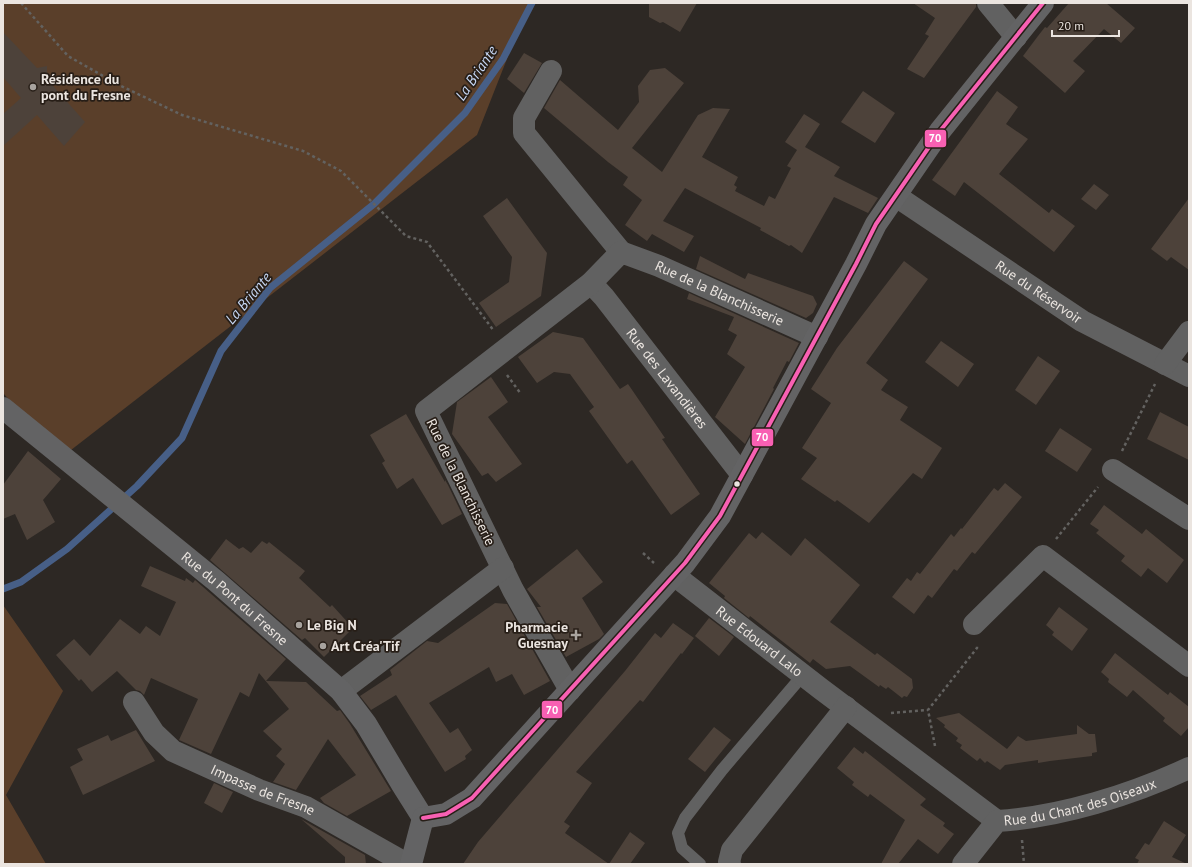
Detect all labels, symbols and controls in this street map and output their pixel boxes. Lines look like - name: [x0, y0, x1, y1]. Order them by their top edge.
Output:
- scale bar: [1052, 12, 1119, 38]
- text: 20 m: [1058, 18, 1084, 33]
- water label: La Briante: [451, 42, 501, 104]
- place label: Résidence du pont du Fresne: [41, 70, 131, 104]
- marker: Résidence du pont du Fresne: [28, 82, 38, 92]
- line badge: 70: [924, 129, 947, 148]
- text: 70: [929, 131, 941, 145]
- street label: Rue du Réservoir: [992, 256, 1086, 328]
- street label: Rue de la Blanchisserie: [652, 257, 787, 330]
- water label: La Briante: [221, 268, 275, 328]
- street label: Rue des Lavandières: [622, 324, 712, 432]
- street label: Rue de la Blanchisserie: [422, 416, 500, 548]
- line badge: 70: [751, 428, 774, 447]
- text: 70: [756, 430, 768, 444]
- unlabelled marker: [732, 479, 742, 489]
- street label: Rue du Pont du Fresne: [178, 548, 292, 649]
- street label: Rue Edouard Lalo: [712, 602, 806, 681]
- place label: Le Big N: [307, 616, 357, 634]
- place label: Pharmacie Guesnay: [505, 618, 568, 652]
- marker: Le Big N: [294, 620, 304, 630]
- marker: Pharmacie Guesnay: [571, 630, 581, 640]
- place label: Art Créa'Tif: [331, 637, 401, 655]
- marker: Art Créa'Tif: [318, 641, 328, 651]
- line badge: 70: [541, 700, 563, 719]
- text: 70: [546, 703, 558, 717]
- street label: Impasse de Fresne: [208, 760, 318, 819]
- street label: Rue du Chant des Oiseaux: [1003, 774, 1159, 829]

